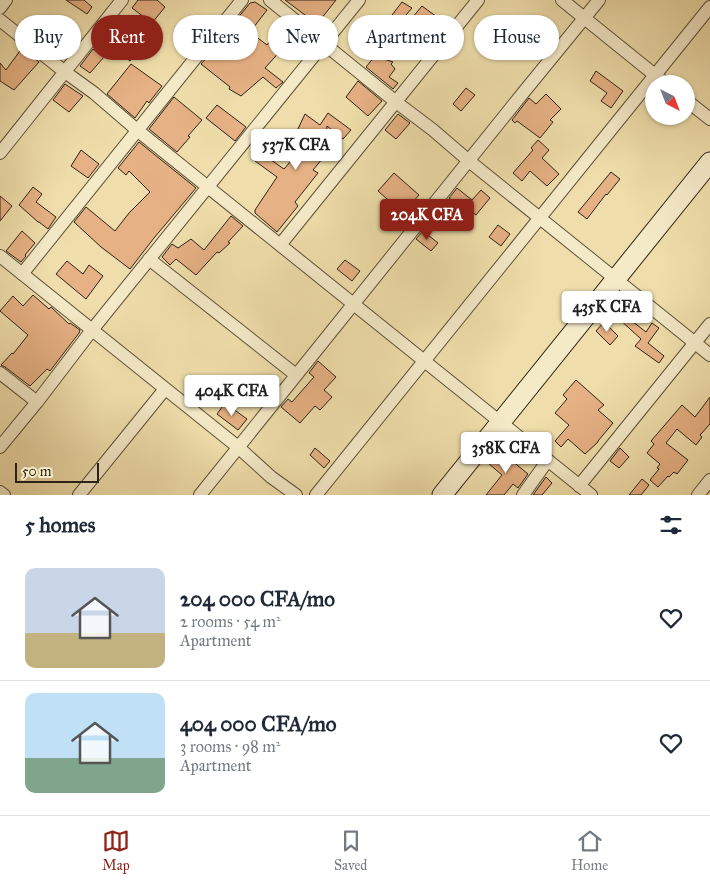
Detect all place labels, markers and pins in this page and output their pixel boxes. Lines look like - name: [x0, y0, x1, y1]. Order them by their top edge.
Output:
- pin: 537K CFA: [244, 128, 348, 171]
- pin: 204K CFA: [375, 198, 479, 241]
- pin: 435K CFA: [555, 290, 659, 333]
- pin: 404K CFA: [180, 374, 284, 417]
- pin: 358K CFA: [454, 432, 558, 474]

